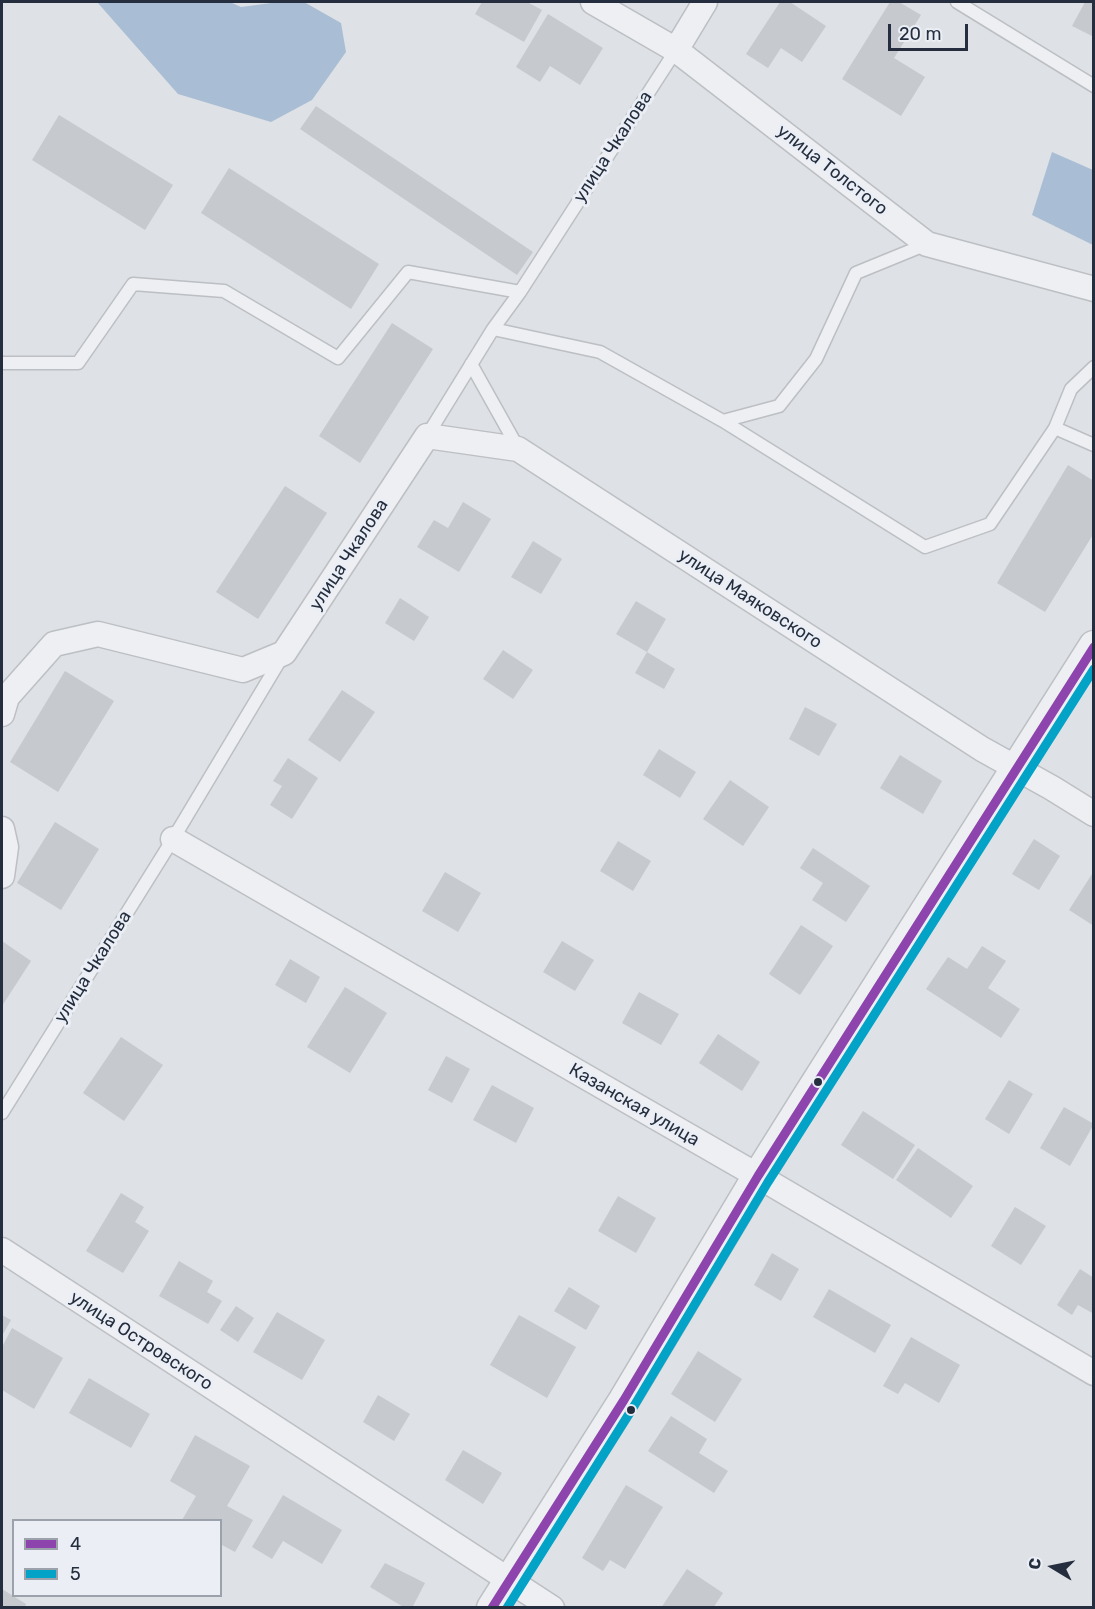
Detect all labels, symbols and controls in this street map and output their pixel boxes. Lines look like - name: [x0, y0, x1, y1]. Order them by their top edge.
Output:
- scale bar: [891, 12, 970, 50]
- text: 20 m: [899, 23, 941, 45]
- street label: улица Чкалова: [569, 87, 657, 207]
- street label: улица Толстого: [772, 120, 892, 220]
- street label: улица Чкалова: [305, 495, 393, 615]
- street label: улица Маяковского: [674, 544, 826, 654]
- street label: улица Чкалова: [50, 907, 136, 1027]
- street label: Казанская улица: [565, 1059, 703, 1151]
- unlabelled marker: [812, 1076, 824, 1088]
- street label: улица Островского: [65, 1287, 217, 1395]
- unlabelled marker: [625, 1404, 637, 1416]
- legend: [12, 1519, 222, 1597]
- text: 4: [70, 1533, 81, 1555]
- north arrow: [1023, 1537, 1083, 1597]
- text: С: [1024, 1557, 1045, 1571]
- text: 5: [70, 1563, 81, 1585]

